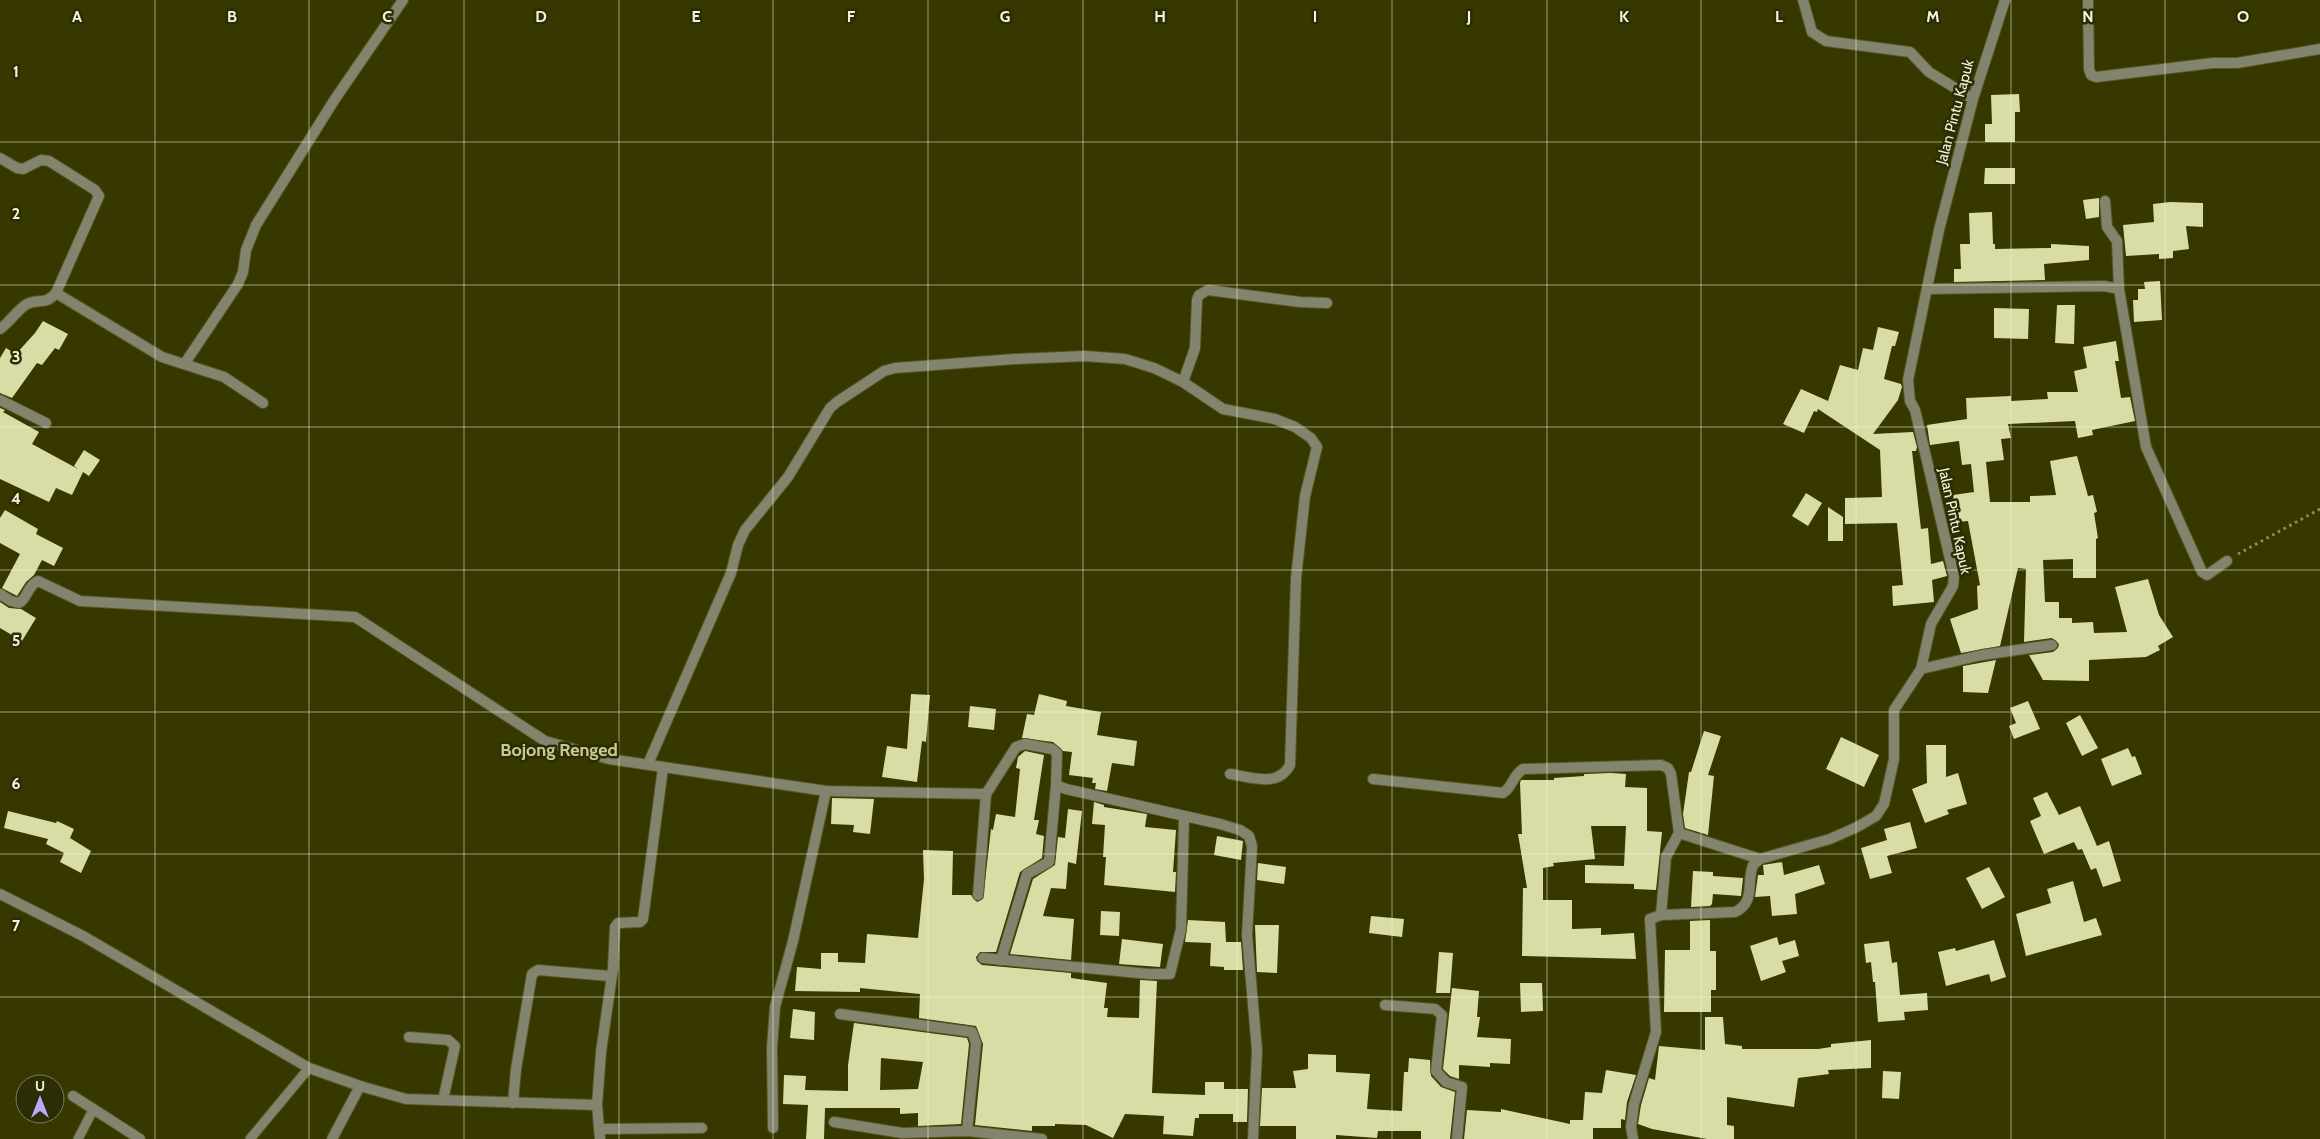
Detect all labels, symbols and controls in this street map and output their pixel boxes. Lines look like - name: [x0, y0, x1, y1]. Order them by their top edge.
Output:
- text: A: [72, 7, 82, 26]
- text: B: [227, 7, 237, 26]
- text: C: [382, 7, 392, 26]
- text: D: [535, 7, 547, 26]
- text: E: [691, 7, 701, 26]
- text: F: [847, 7, 856, 26]
- text: G: [1000, 7, 1010, 26]
- text: H: [1154, 7, 1166, 26]
- text: I: [1313, 7, 1317, 26]
- text: J: [1466, 7, 1471, 26]
- text: K: [1619, 7, 1629, 26]
- text: L: [1775, 7, 1783, 26]
- text: M: [1926, 7, 1940, 26]
- text: N: [2082, 7, 2094, 26]
- text: O: [2237, 7, 2249, 26]
- street label: Jalan Pintu Kapuk: [1932, 57, 1978, 168]
- text: 1: [13, 62, 19, 81]
- text: 2: [12, 204, 20, 223]
- text: 3: [12, 347, 20, 366]
- street label: Jalan Pintu Kapuk: [1935, 465, 1975, 576]
- text: 4: [11, 489, 21, 508]
- text: 5: [12, 631, 20, 650]
- district label: Bojong Renged: [500, 739, 618, 761]
- text: 6: [12, 774, 21, 793]
- text: 7: [12, 916, 21, 935]
- north arrow: [15, 1074, 65, 1124]
- text: U: [35, 1077, 45, 1095]

